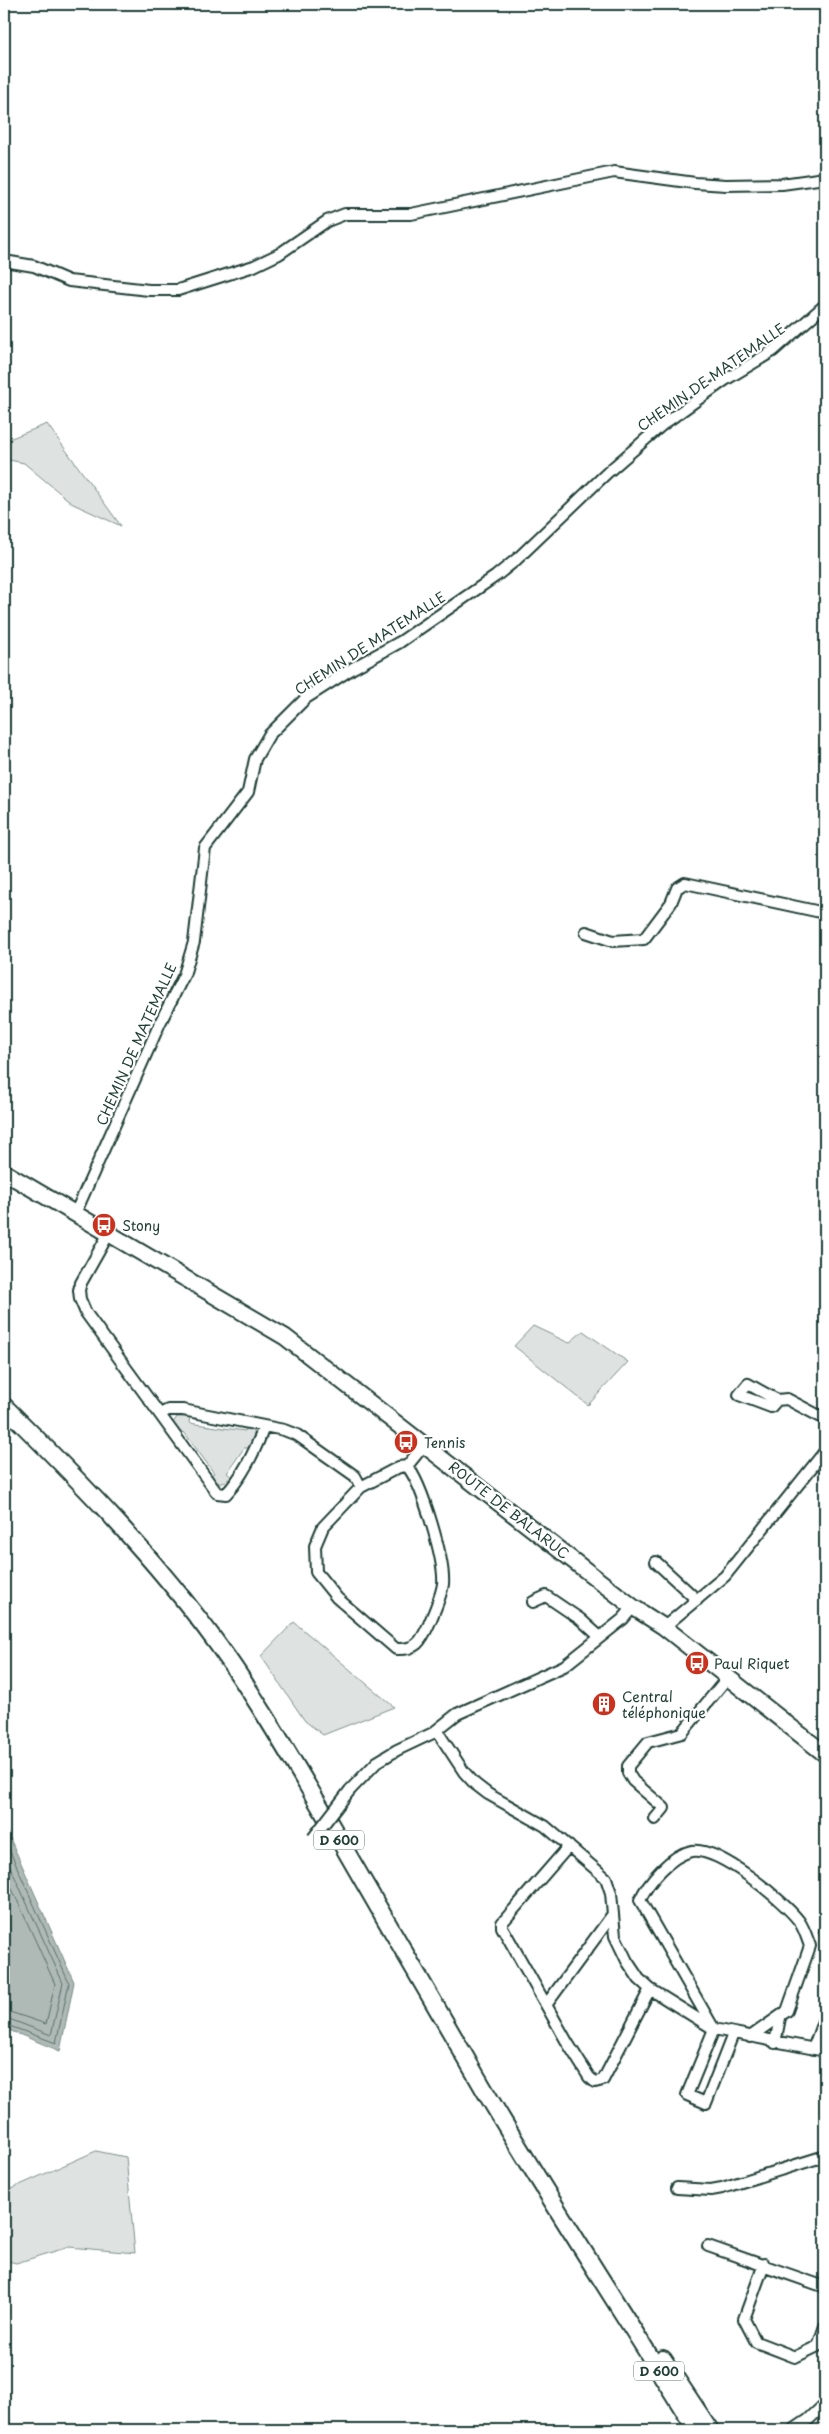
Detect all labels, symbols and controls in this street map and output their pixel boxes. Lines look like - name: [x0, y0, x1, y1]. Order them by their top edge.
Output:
- street label: CHEMIN DE MATEMALLE: [633, 318, 789, 436]
- street label: CHEMIN DE MATEMALLE: [290, 586, 450, 700]
- street label: CHEMIN DE MATEMALLE: [91, 959, 181, 1129]
- bus stop icon: Stony: [91, 1212, 117, 1238]
- place label: Stony: [122, 1215, 160, 1236]
- bus stop icon: Tennis: [393, 1429, 419, 1455]
- place label: Tennis: [424, 1432, 465, 1453]
- street label: ROUTE DE BALARUC: [444, 1456, 574, 1564]
- bus stop icon: Paul Riquet: [684, 1650, 710, 1676]
- place label: Paul Riquet: [714, 1653, 790, 1674]
- place label: Central téléphonique: [622, 1686, 706, 1723]
- building icon: Central téléphonique: [591, 1691, 617, 1717]
- road number: D 600: [314, 1830, 364, 1850]
- road number: D 600: [634, 2362, 684, 2380]

